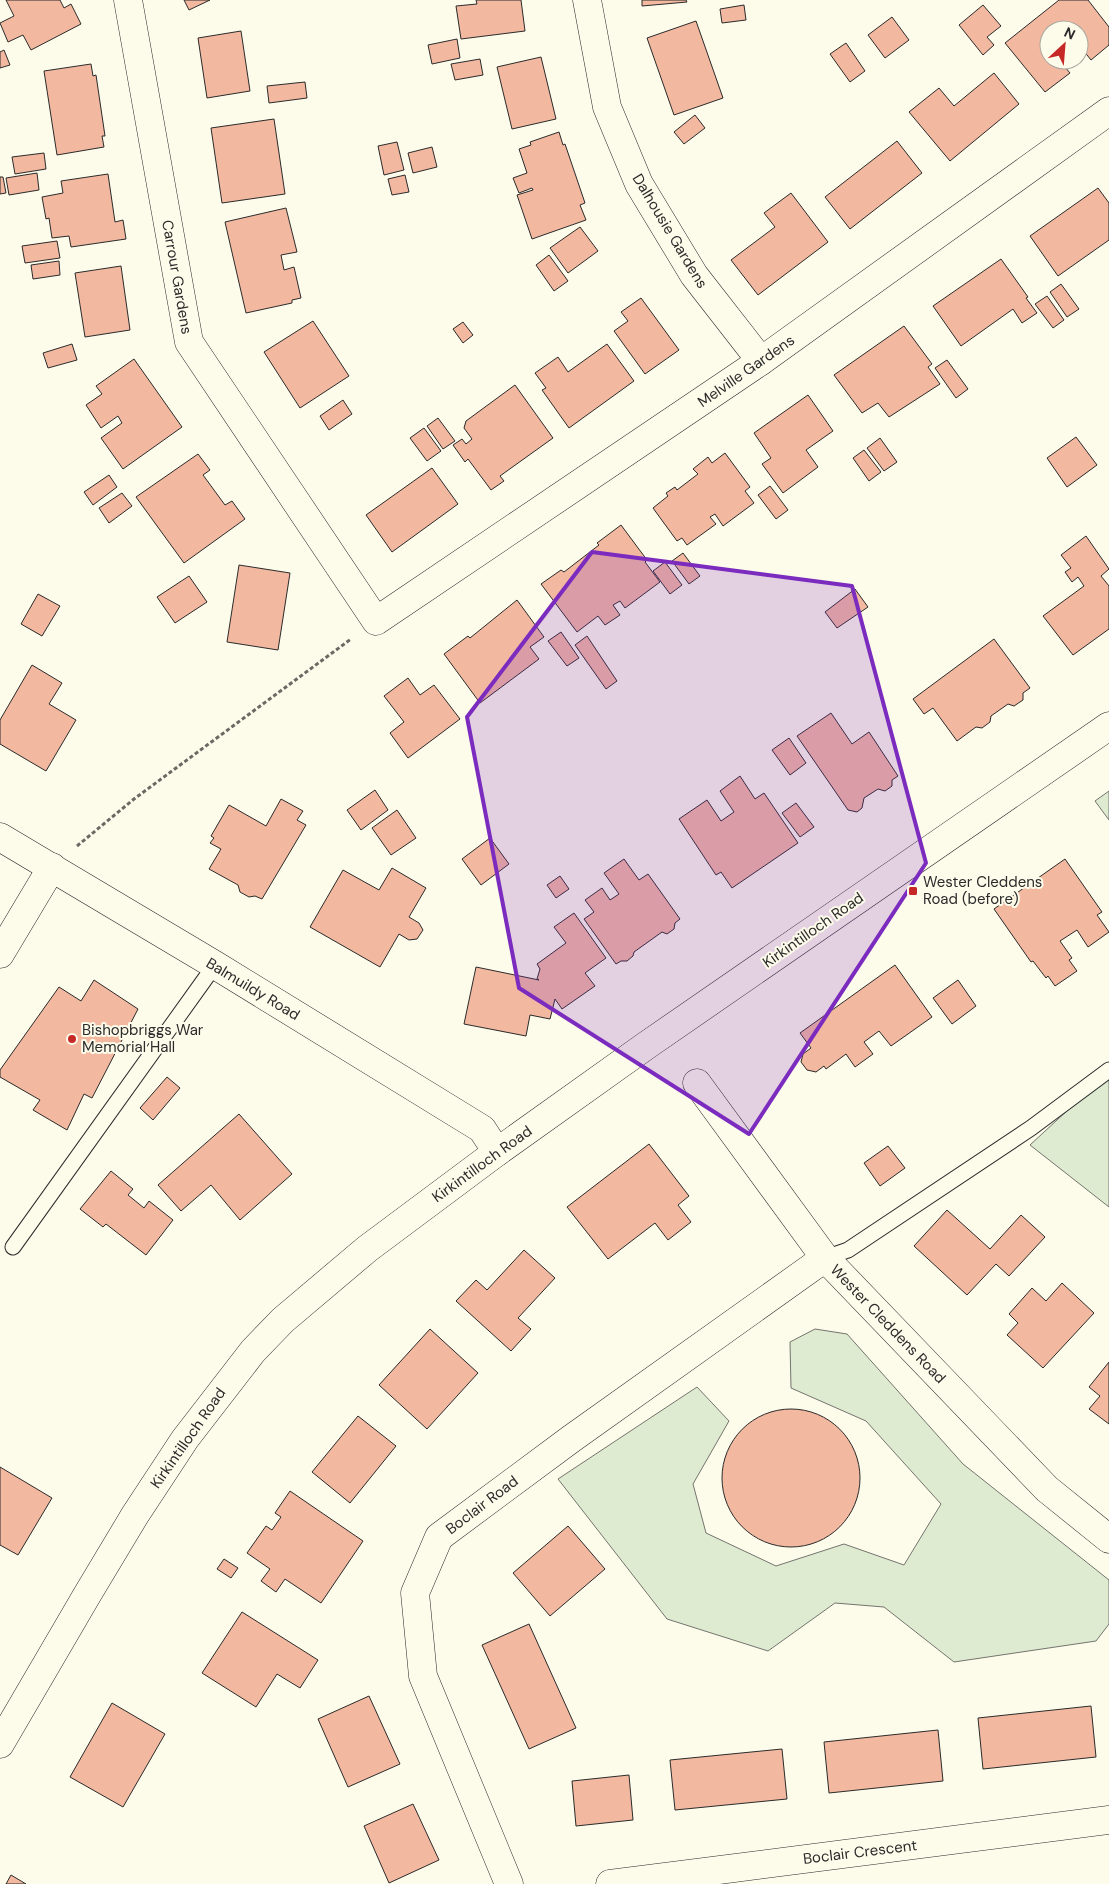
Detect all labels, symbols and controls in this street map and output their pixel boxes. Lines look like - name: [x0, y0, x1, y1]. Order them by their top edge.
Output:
- north arrow: [1039, 20, 1089, 70]
- text: N: [1061, 23, 1078, 44]
- street label: Dalhousie Gardens: [628, 170, 712, 292]
- street label: Carrour Gardens: [157, 218, 197, 336]
- street label: Melville Gardens: [694, 330, 798, 412]
- place label: Wester Cleddens Road (before): [923, 872, 1042, 909]
- marker: Wester Cleddens Road (before): [907, 885, 919, 897]
- street label: Kirkintilloch Road: [759, 888, 867, 972]
- street label: Balmuildy Road: [202, 953, 304, 1025]
- place label: Bishopbriggs War Memorial Hall: [82, 1020, 204, 1057]
- marker: Bishopbriggs War Memorial Hall: [66, 1033, 78, 1045]
- street label: Kirkintilloch Road: [428, 1121, 536, 1207]
- street label: Wester Cleddens Road: [826, 1260, 950, 1388]
- street label: Kirkintilloch Road: [146, 1384, 230, 1492]
- street label: Boclair Road: [442, 1471, 522, 1539]
- street label: Boclair Crescent: [802, 1835, 918, 1869]

